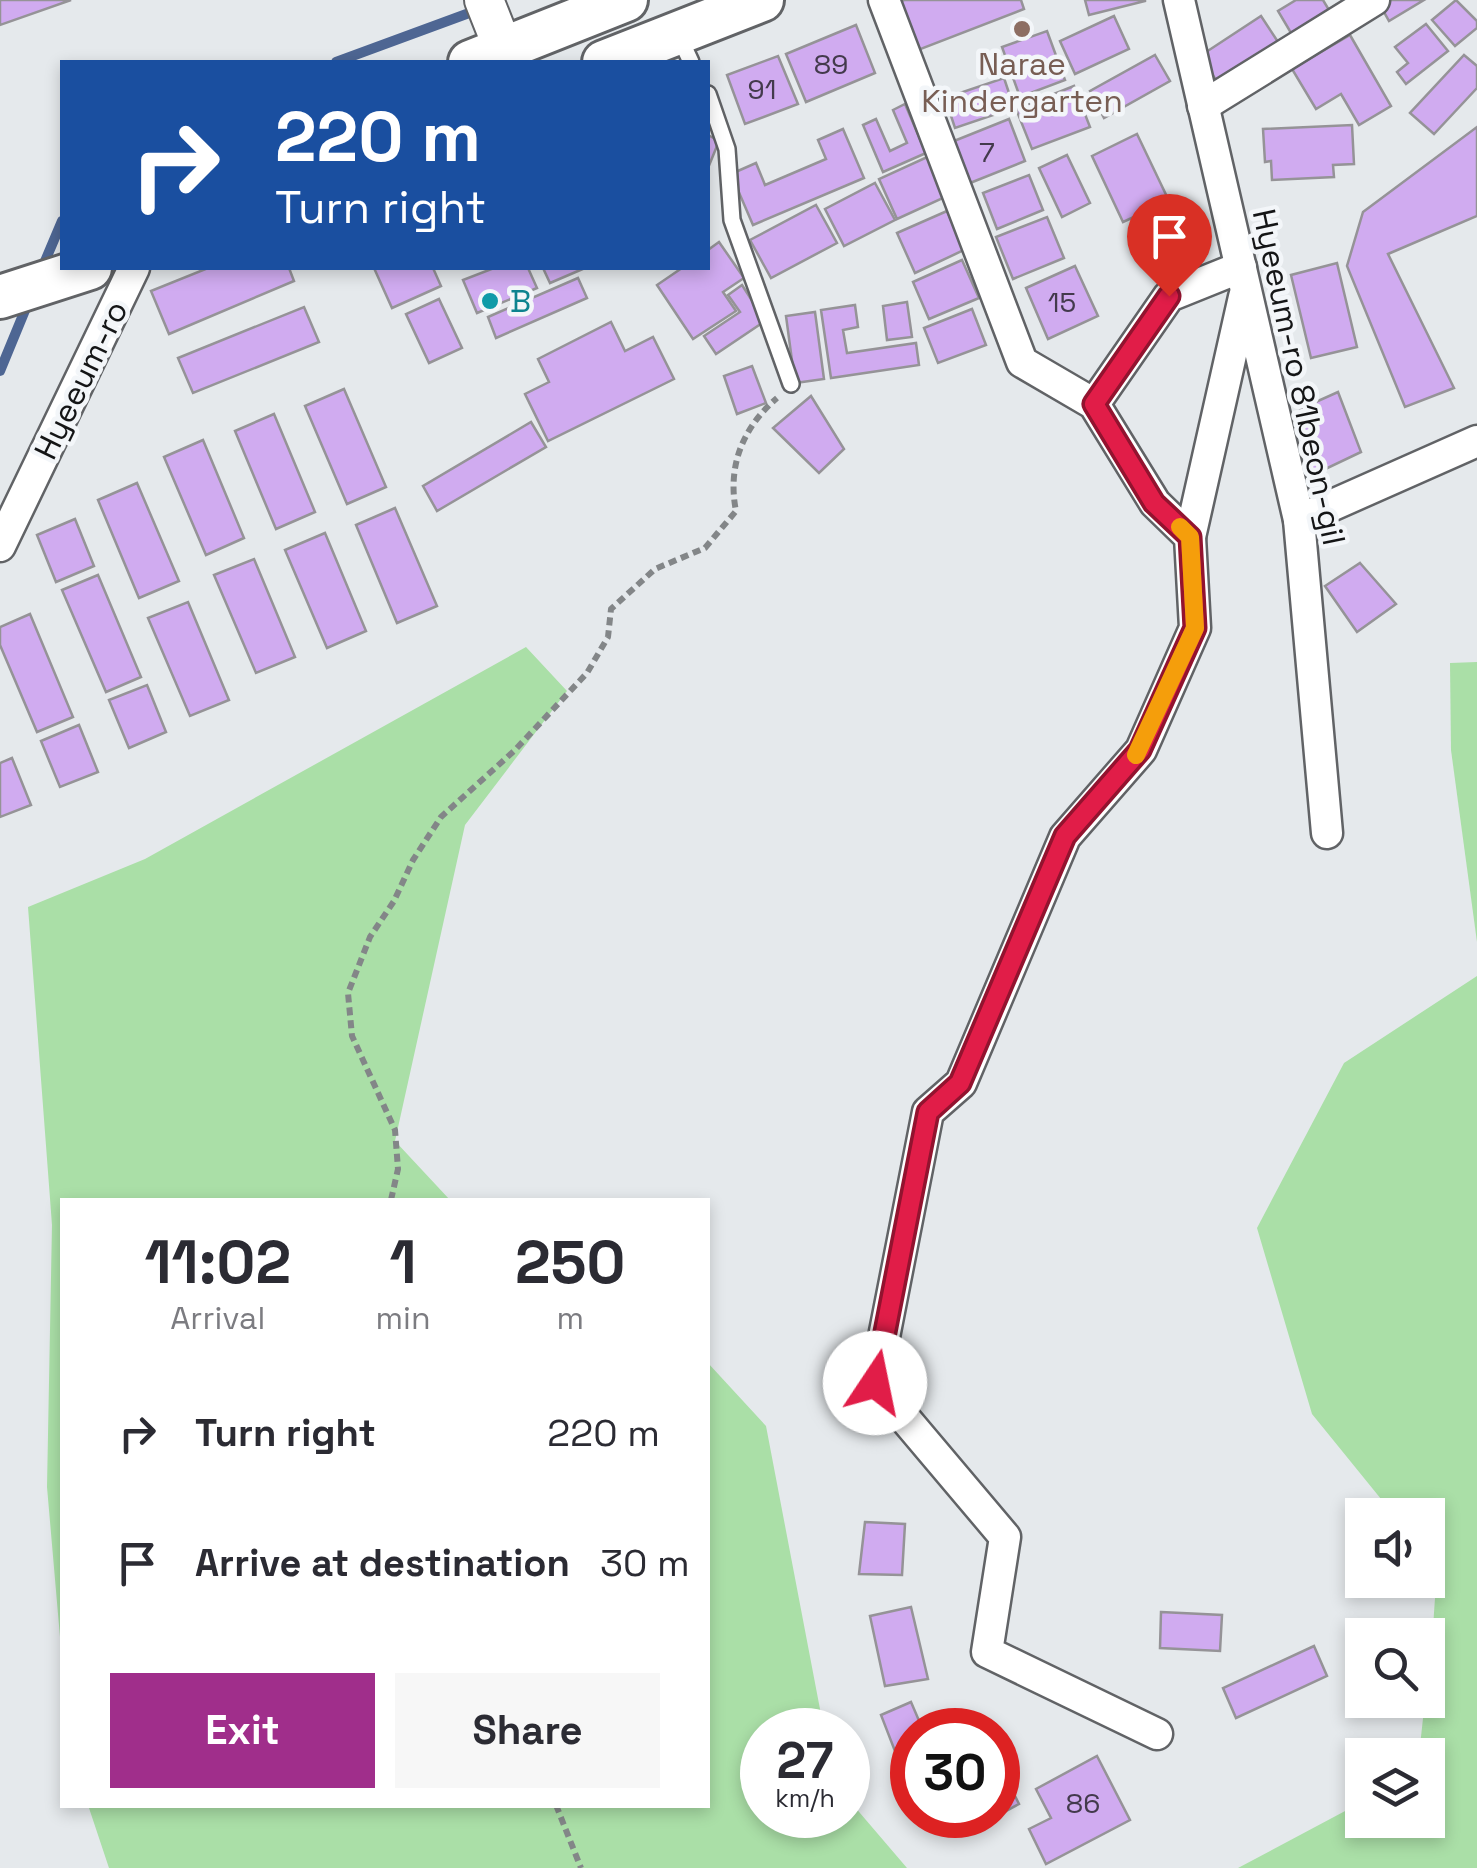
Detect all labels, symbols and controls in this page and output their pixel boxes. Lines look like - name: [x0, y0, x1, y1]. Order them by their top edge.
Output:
- marker: Narae Kindergarten: [1011, 18, 1033, 40]
- place label: Narae Kindergarten: [921, 44, 1123, 121]
- house number: 89: [814, 46, 848, 82]
- house number: 91: [748, 71, 776, 107]
- text: 220 m: [275, 92, 481, 181]
- icon: right: [110, 100, 240, 230]
- house number: 7: [979, 134, 995, 170]
- text: Turn right: [275, 179, 486, 236]
- pin: [1127, 194, 1212, 297]
- street label: Hyeeum-ro 81beon-gil: [1244, 205, 1354, 549]
- icon: arrive: [1142, 209, 1197, 264]
- place label: B: [510, 281, 531, 321]
- house number: 15: [1048, 284, 1076, 320]
- marker: B: [479, 290, 501, 312]
- street label: Hyeeum-ro: [25, 294, 137, 466]
- text: 11:02: [144, 1224, 291, 1301]
- text: 1: [389, 1224, 417, 1301]
- text: 250: [515, 1224, 626, 1301]
- text: Arrival: [170, 1298, 265, 1338]
- text: min: [376, 1298, 431, 1338]
- text: m: [556, 1298, 584, 1338]
- position arrow: [823, 1331, 927, 1435]
- icon: right: [110, 1406, 165, 1461]
- text: Turn right: [195, 1409, 376, 1457]
- text: 220 m: [547, 1409, 660, 1457]
- map controls: [1345, 1498, 1445, 1838]
- button: sound: [1345, 1498, 1445, 1598]
- icon: arrive: [110, 1536, 165, 1591]
- text: Arrive at destination: [195, 1539, 570, 1587]
- text: 30 m: [600, 1539, 690, 1587]
- button: search: [1345, 1618, 1445, 1718]
- button: Exit: [110, 1673, 375, 1788]
- button: Share: [395, 1673, 660, 1788]
- speed limit sign: 30: [890, 1708, 1020, 1838]
- text: 27: [777, 1729, 833, 1793]
- button: layers: [1345, 1738, 1445, 1838]
- text: km/h: [775, 1782, 835, 1814]
- house number: 86: [1066, 1785, 1100, 1821]

